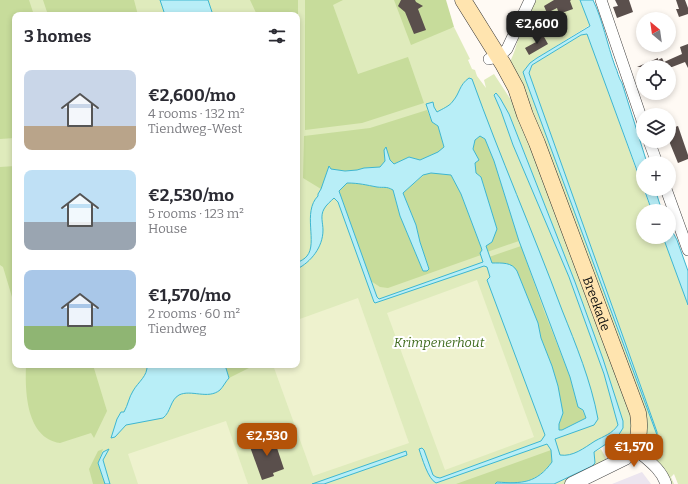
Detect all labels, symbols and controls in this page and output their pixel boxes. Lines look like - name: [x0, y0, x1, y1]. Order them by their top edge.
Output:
- pin: €2,600: [504, 11, 570, 45]
- north arrow: [636, 12, 676, 52]
- map controls: [636, 12, 676, 244]
- text: €2,600: [515, 16, 559, 31]
- icon: filters: [266, 25, 288, 47]
- text: 3 homes: [24, 26, 91, 47]
- button: locate: [636, 60, 676, 100]
- text: €2,600/mo: [148, 85, 236, 106]
- icon: home: [56, 86, 104, 134]
- text: 4 rooms · 132 m²: [148, 106, 245, 121]
- button: layers: [636, 108, 676, 148]
- text: Tiendweg-West: [148, 121, 242, 136]
- button: +: [636, 156, 676, 196]
- text: €2,530/mo: [148, 185, 234, 206]
- icon: home: [56, 186, 104, 234]
- button: −: [636, 204, 676, 244]
- text: 5 rooms · 123 m²: [148, 206, 244, 221]
- text: House: [148, 221, 187, 236]
- street label: Breekade: [580, 274, 614, 333]
- text: €1,570/mo: [148, 285, 231, 306]
- icon: home: [56, 286, 104, 334]
- text: 2 rooms · 60 m²: [148, 306, 240, 321]
- text: Tiendweg: [148, 321, 207, 336]
- park label: Krimpenerhout: [394, 335, 485, 350]
- pin: €2,530: [234, 423, 300, 457]
- text: €2,530: [246, 428, 288, 443]
- pin: €1,570: [601, 434, 667, 468]
- text: €1,570: [614, 439, 654, 454]

